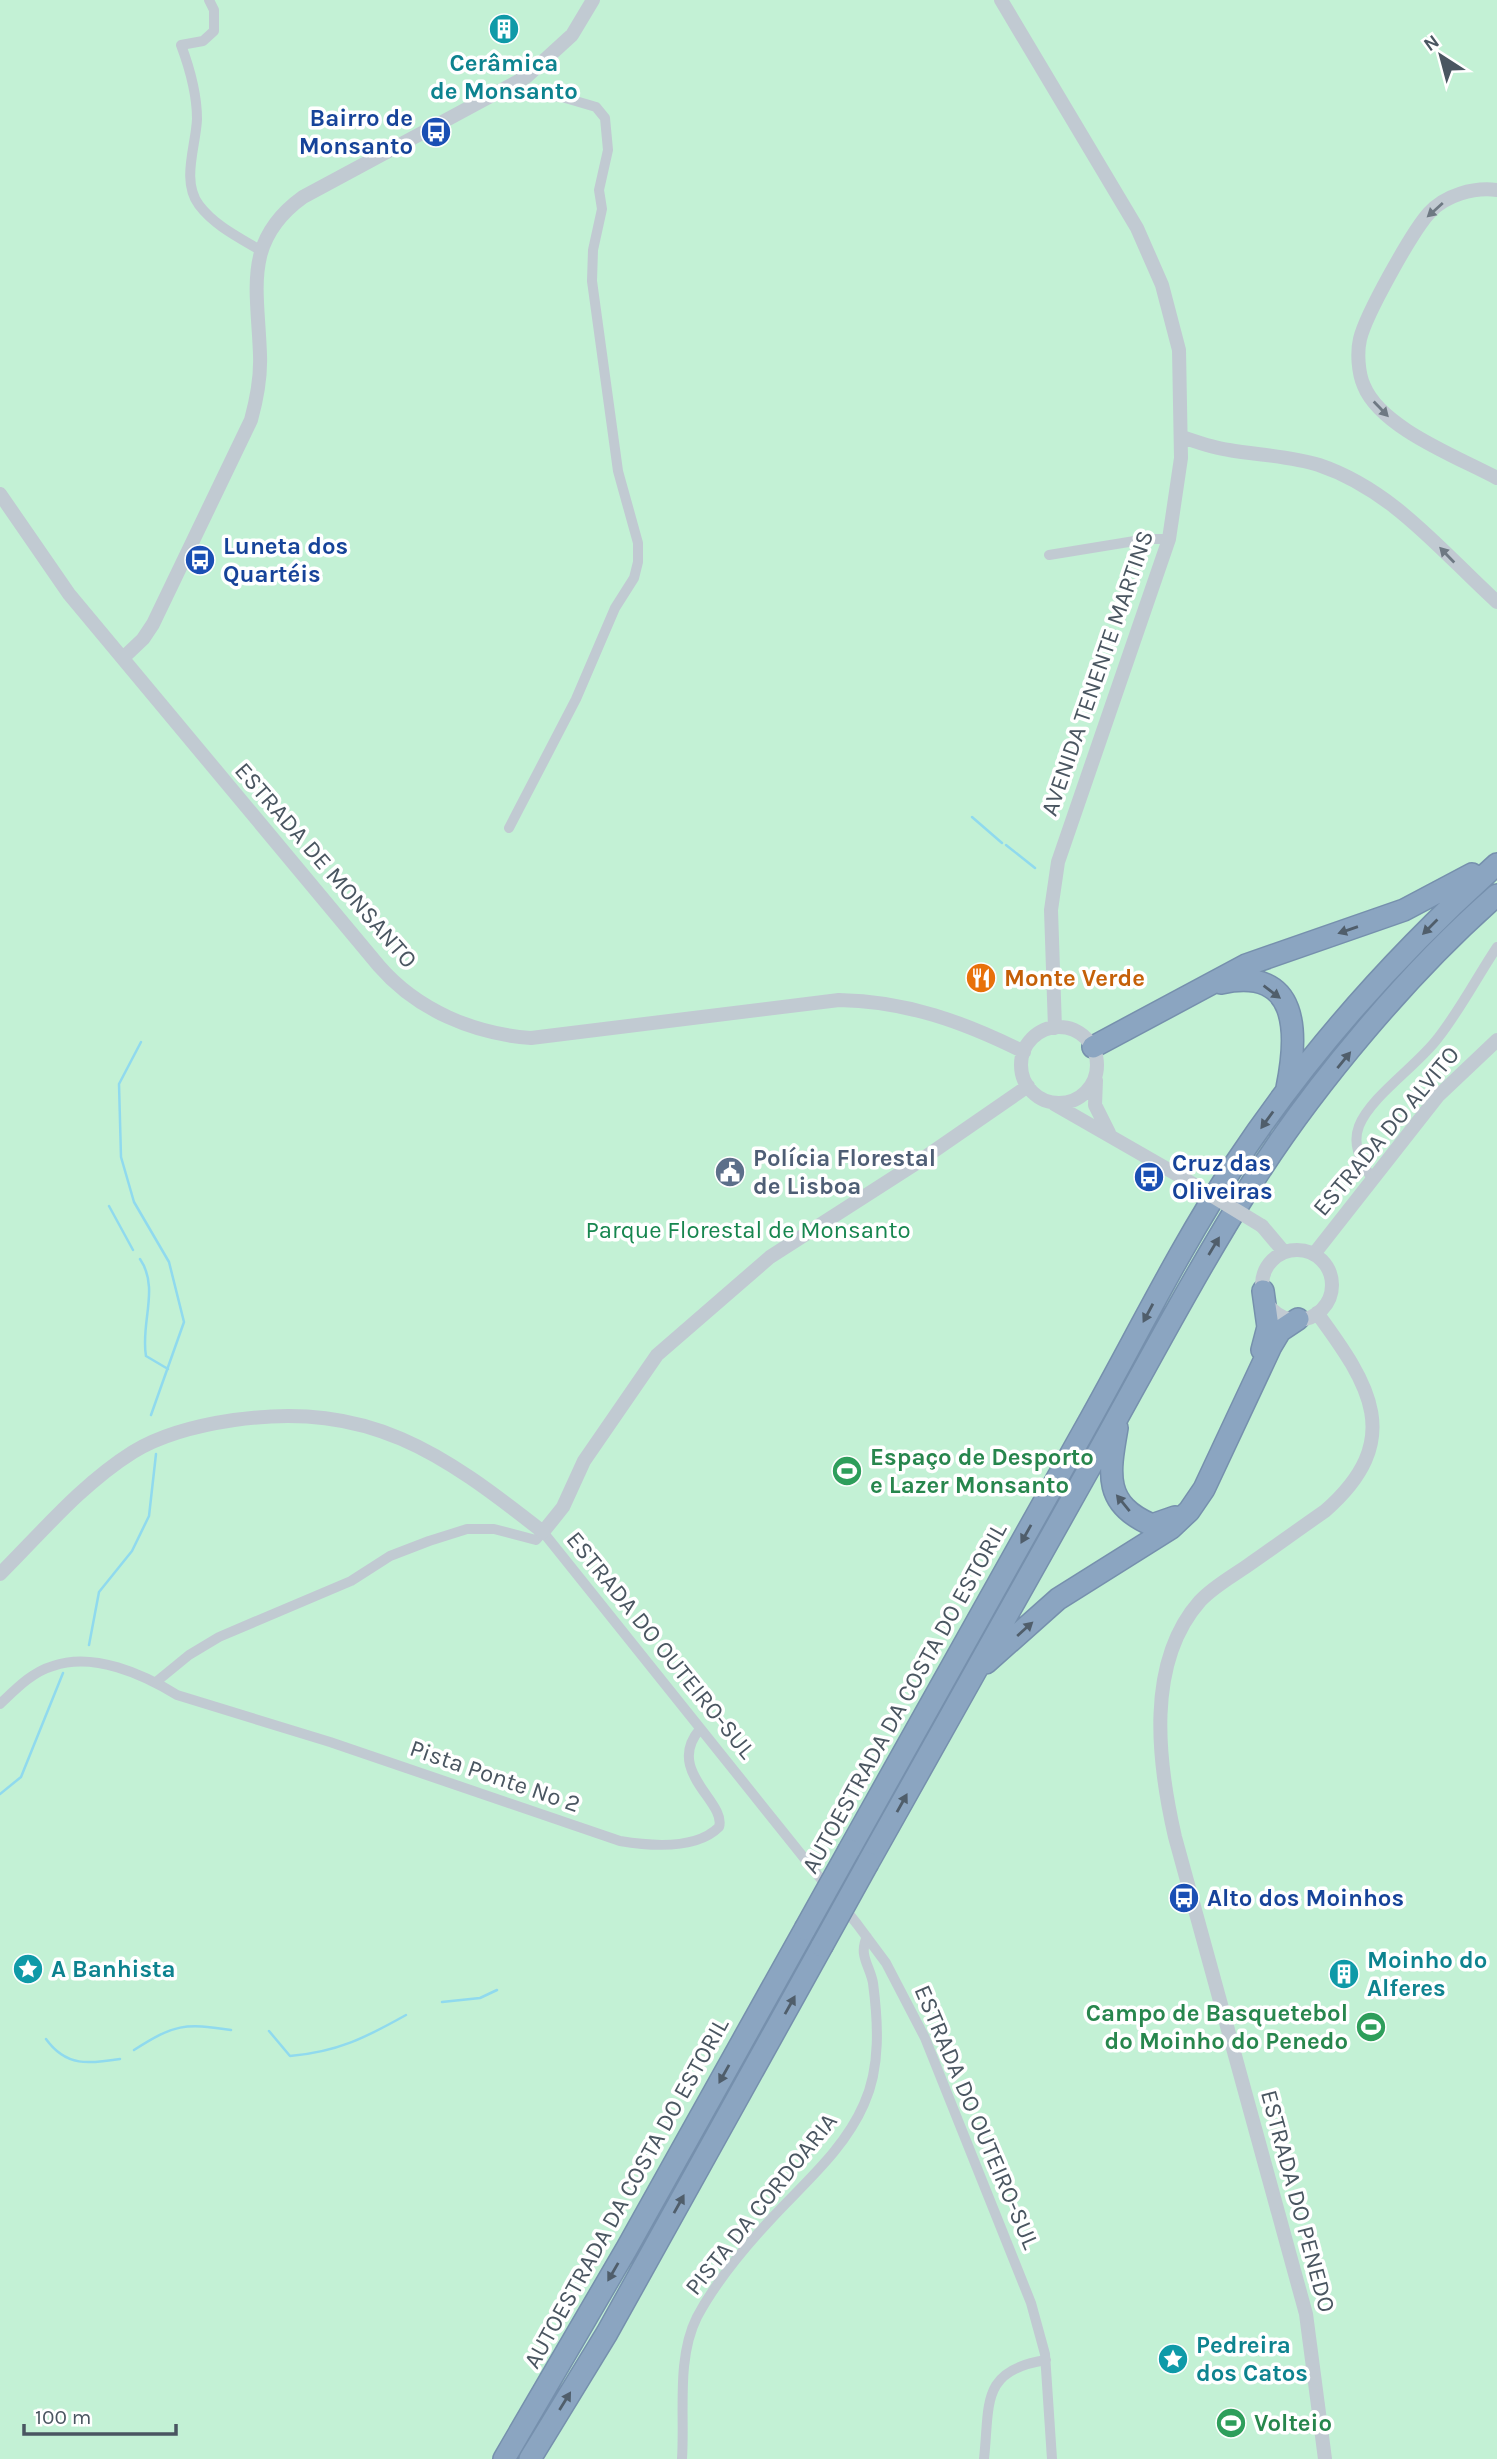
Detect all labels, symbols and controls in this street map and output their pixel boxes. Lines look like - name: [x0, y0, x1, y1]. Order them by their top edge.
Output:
- building icon: Cerâmica de Monsanto: [487, 12, 521, 46]
- north arrow: [1406, 21, 1476, 91]
- text: N: [1420, 30, 1444, 56]
- place label: Cerâmica de Monsanto: [430, 49, 578, 105]
- place label: Bairro de Monsanto: [299, 104, 413, 160]
- bus stop icon: Bairro de Monsanto: [419, 115, 453, 149]
- one-way arrow: [1426, 202, 1444, 218]
- one-way arrow: [1373, 401, 1389, 418]
- street label: AVENIDA TENENTE MARTINS: [1035, 527, 1159, 819]
- place label: Luneta dos Quartéis: [223, 532, 348, 588]
- bus stop icon: Luneta dos Quartéis: [183, 543, 217, 577]
- one-way arrow: [1440, 547, 1456, 564]
- street label: ESTRADA DE MONSANTO: [229, 756, 423, 974]
- one-way arrow: [1421, 919, 1438, 936]
- one-way arrow: [1338, 925, 1359, 936]
- restaurant icon: Monte Verde: [964, 961, 998, 995]
- place label: Monte Verde: [1004, 964, 1145, 992]
- one-way arrow: [1263, 985, 1282, 999]
- street label: ESTRADA DO ALVITO: [1307, 1041, 1465, 1221]
- one-way arrow: [1336, 1052, 1351, 1069]
- one-way arrow: [1260, 1111, 1274, 1129]
- place label: Polícia Florestal de Lisboa: [753, 1144, 936, 1200]
- place label: Cruz das Oliveiras: [1172, 1149, 1273, 1205]
- public building icon: Polícia Florestal de Lisboa: [713, 1155, 747, 1189]
- bus stop icon: Cruz das Oliveiras: [1132, 1160, 1166, 1194]
- park label: Parque Florestal de Monsanto: [585, 1216, 911, 1244]
- one-way arrow: [1207, 1237, 1220, 1256]
- one-way arrow: [1142, 1303, 1154, 1323]
- place label: Espaço de Desporto e Lazer Monsanto: [870, 1443, 1094, 1499]
- sports icon: Espaço de Desporto e Lazer Monsanto: [830, 1454, 864, 1488]
- one-way arrow: [1115, 1494, 1130, 1512]
- street label: AUTOESTRADA DA COSTA DO ESTORIL: [796, 1517, 1013, 1878]
- one-way arrow: [1020, 1524, 1032, 1543]
- street label: ESTRADA DO OUTEIRO-SUL: [561, 1526, 762, 1765]
- one-way arrow: [1016, 1621, 1033, 1637]
- street label: Pista Ponte Nº 2: [406, 1734, 584, 1818]
- one-way arrow: [896, 1794, 908, 1813]
- bus stop icon: Alto dos Moinhos: [1167, 1881, 1201, 1915]
- place label: Alto dos Moinhos: [1207, 1884, 1404, 1912]
- place label: Moinho do Alferes: [1367, 1946, 1487, 2002]
- place icon: A Banhista: [11, 1952, 45, 1986]
- place label: A Banhista: [51, 1955, 176, 1983]
- building icon: Moinho do Alferes: [1327, 1957, 1361, 1991]
- street label: ESTRADA DO OUTEIRO-SUL: [909, 1981, 1046, 2254]
- one-way arrow: [784, 1995, 796, 2015]
- place label: Campo de Basquetebol do Moinho do Penedo: [1086, 1999, 1348, 2055]
- sports icon: Campo de Basquetebol do Moinho do Penedo: [1354, 2010, 1388, 2044]
- street label: AUTOESTRADA DA COSTA DO ESTORIL: [518, 2012, 735, 2373]
- one-way arrow: [718, 2064, 730, 2083]
- street label: ESTRADA DO PENEDO: [1255, 2087, 1341, 2315]
- street label: PISTA DA CORDOARIA: [679, 2107, 843, 2300]
- one-way arrow: [673, 2194, 685, 2213]
- one-way arrow: [607, 2263, 619, 2282]
- place label: Pedreira dos Catos: [1196, 2331, 1308, 2387]
- place icon: Pedreira dos Catos: [1156, 2342, 1190, 2376]
- one-way arrow: [559, 2391, 572, 2410]
- scale bar: [24, 2392, 177, 2436]
- text: 100 m: [35, 2405, 92, 2429]
- sports icon: Volteio: [1214, 2406, 1248, 2440]
- place label: Volteio: [1254, 2409, 1332, 2437]

